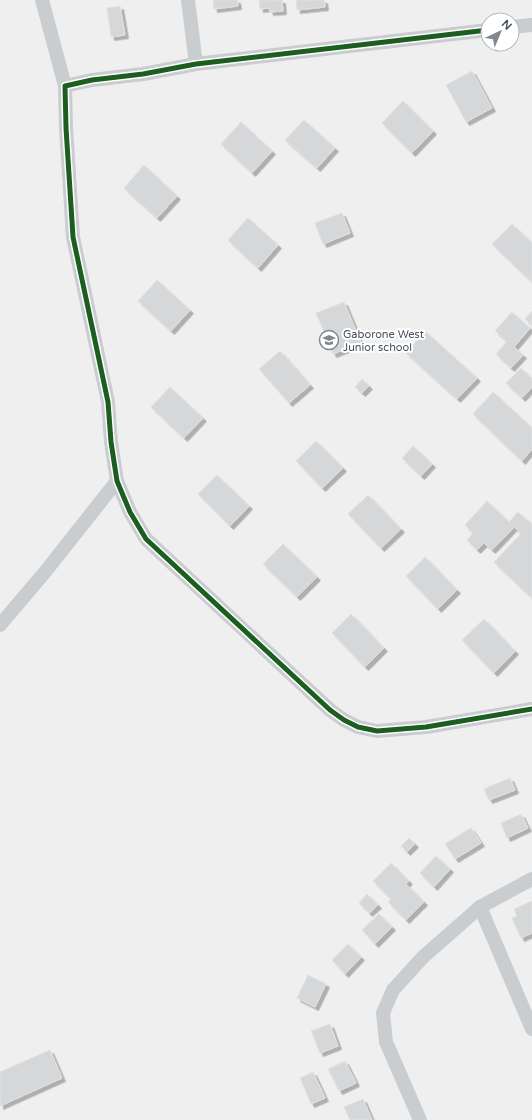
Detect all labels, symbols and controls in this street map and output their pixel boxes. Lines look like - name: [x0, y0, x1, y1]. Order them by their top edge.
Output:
- north arrow: [480, 12, 520, 52]
- text: N: [499, 17, 514, 33]
- place label: Gaborone West Junior school: [343, 328, 424, 354]
- school or university icon: Gaborone West Junior school: [318, 329, 340, 351]

